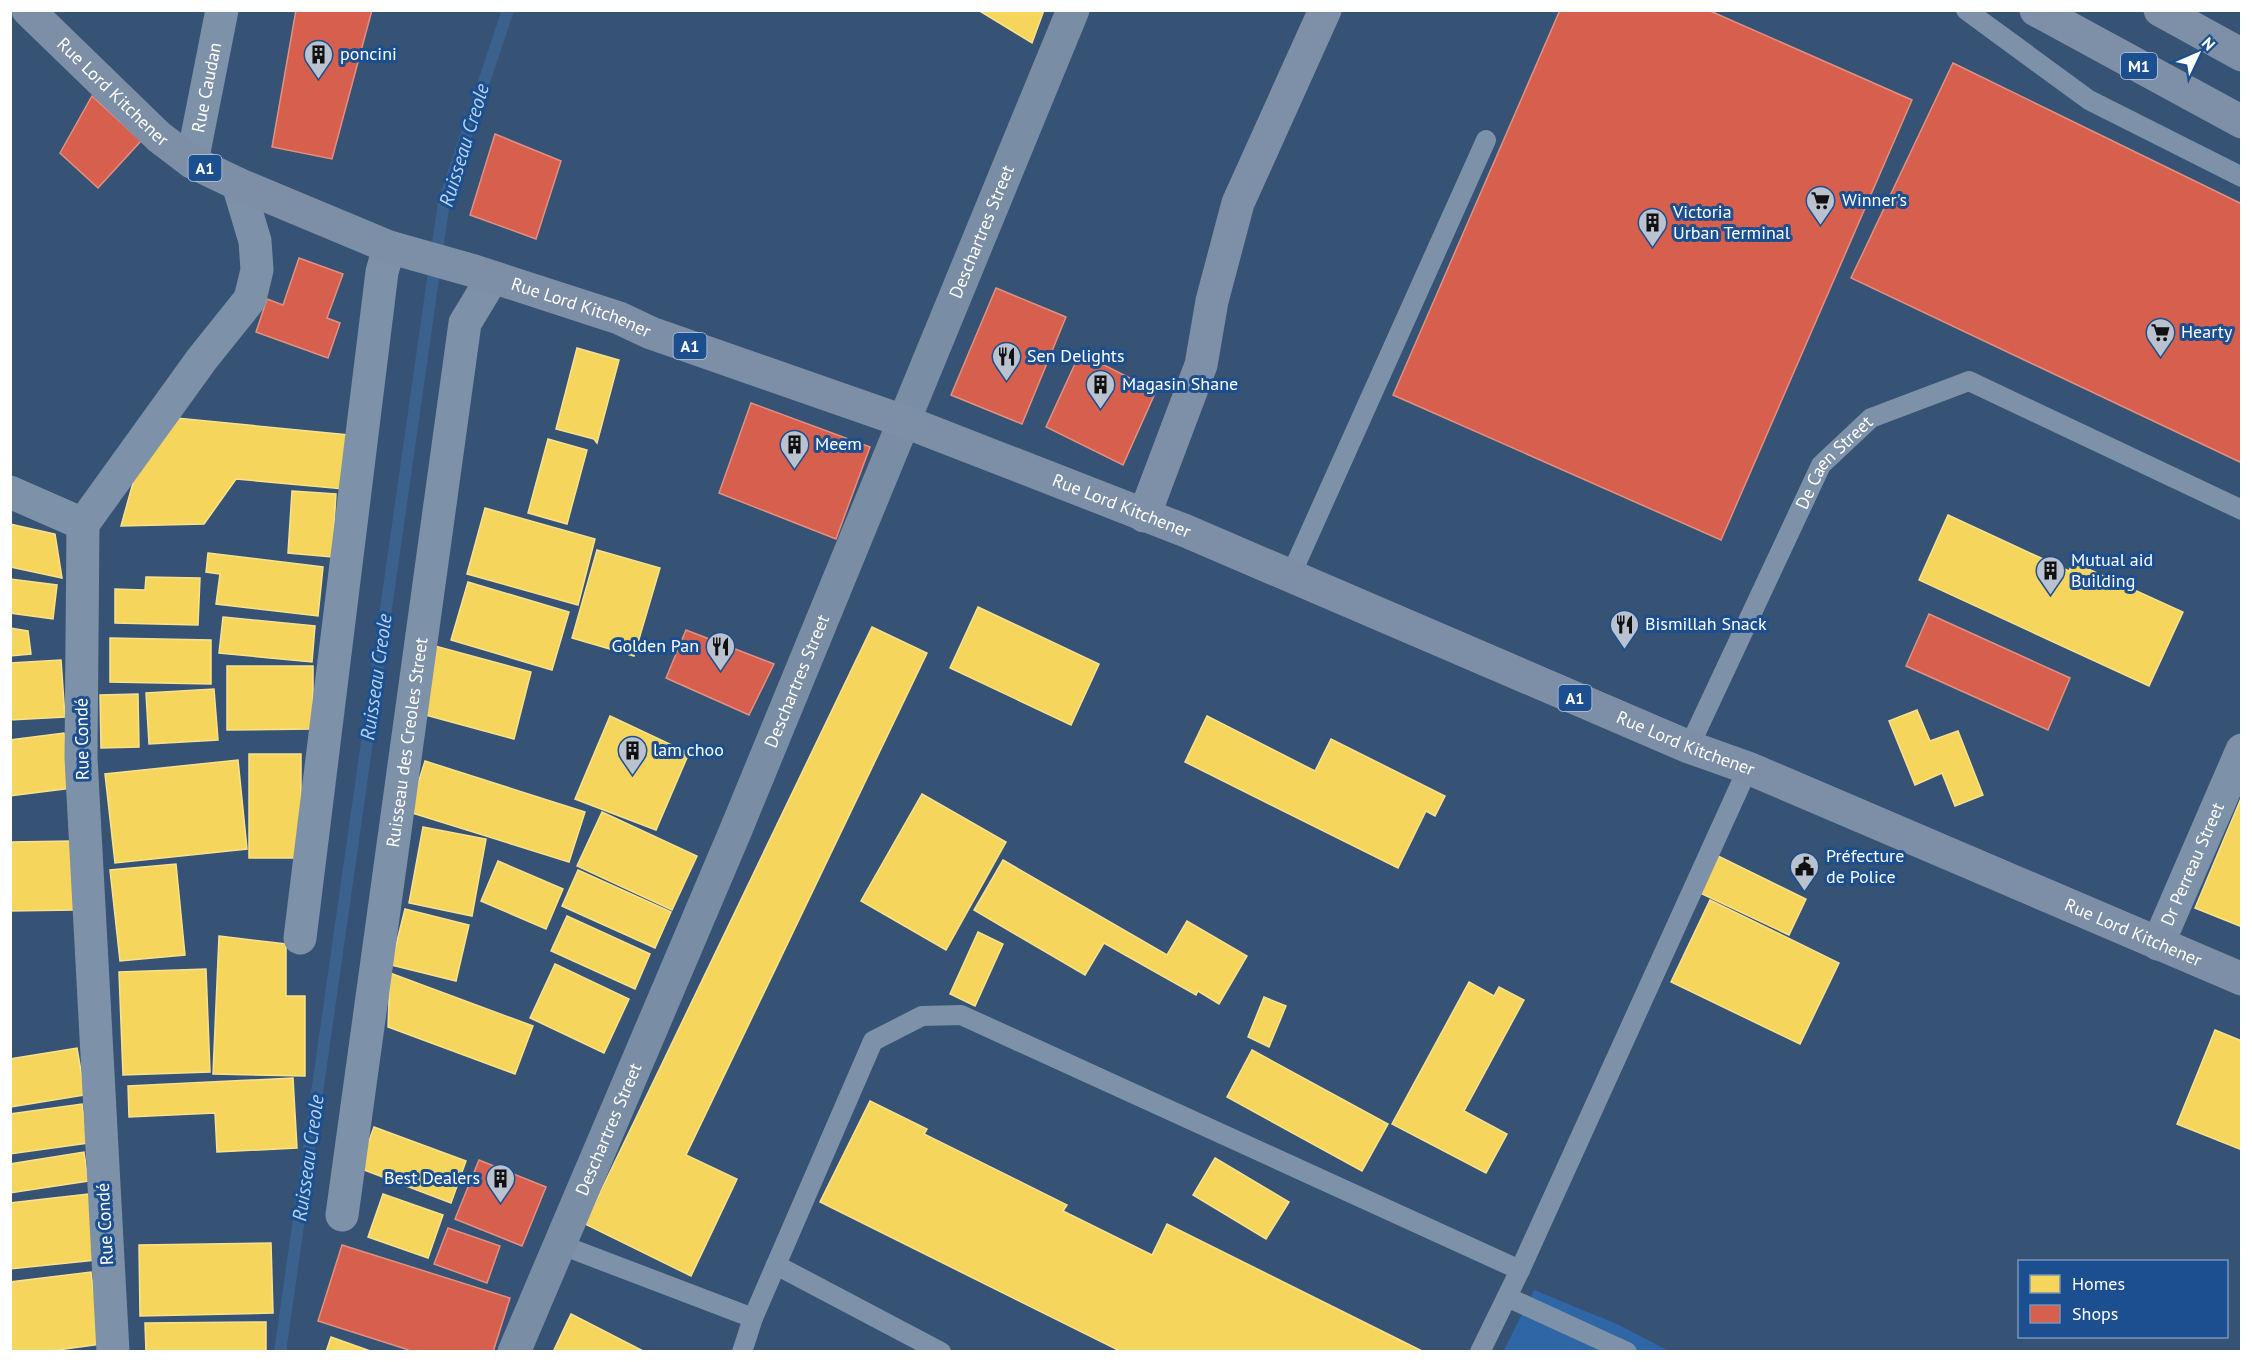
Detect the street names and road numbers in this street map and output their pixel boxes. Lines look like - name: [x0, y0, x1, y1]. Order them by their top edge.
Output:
- street label: Rue Lord Kitchener: [52, 32, 173, 151]
- street label: Rue Caudan: [186, 40, 226, 134]
- road number: M1: [2121, 53, 2157, 79]
- road number: A1: [188, 155, 222, 181]
- street label: Deschartres Street: [944, 162, 1019, 302]
- street label: Rue Lord Kitchener: [509, 272, 655, 342]
- road number: A1: [674, 333, 706, 359]
- street label: De Caen Street: [1790, 410, 1877, 513]
- street label: Rue Lord Kitchener: [1049, 468, 1195, 543]
- street label: Deschartres Street: [759, 611, 834, 751]
- street label: Ruisseau des Creoles Street: [381, 636, 433, 849]
- road number: A1: [1558, 685, 1592, 711]
- street label: Rue Condé: [69, 698, 94, 780]
- street label: Rue Lord Kitchener: [1613, 705, 1758, 781]
- street label: Dr Perreau Street: [2155, 799, 2229, 929]
- street label: Rue Lord Kitchener: [2061, 893, 2205, 971]
- street label: Deschartres Street: [570, 1059, 647, 1199]
- street label: Rue Condé: [91, 1182, 118, 1266]

